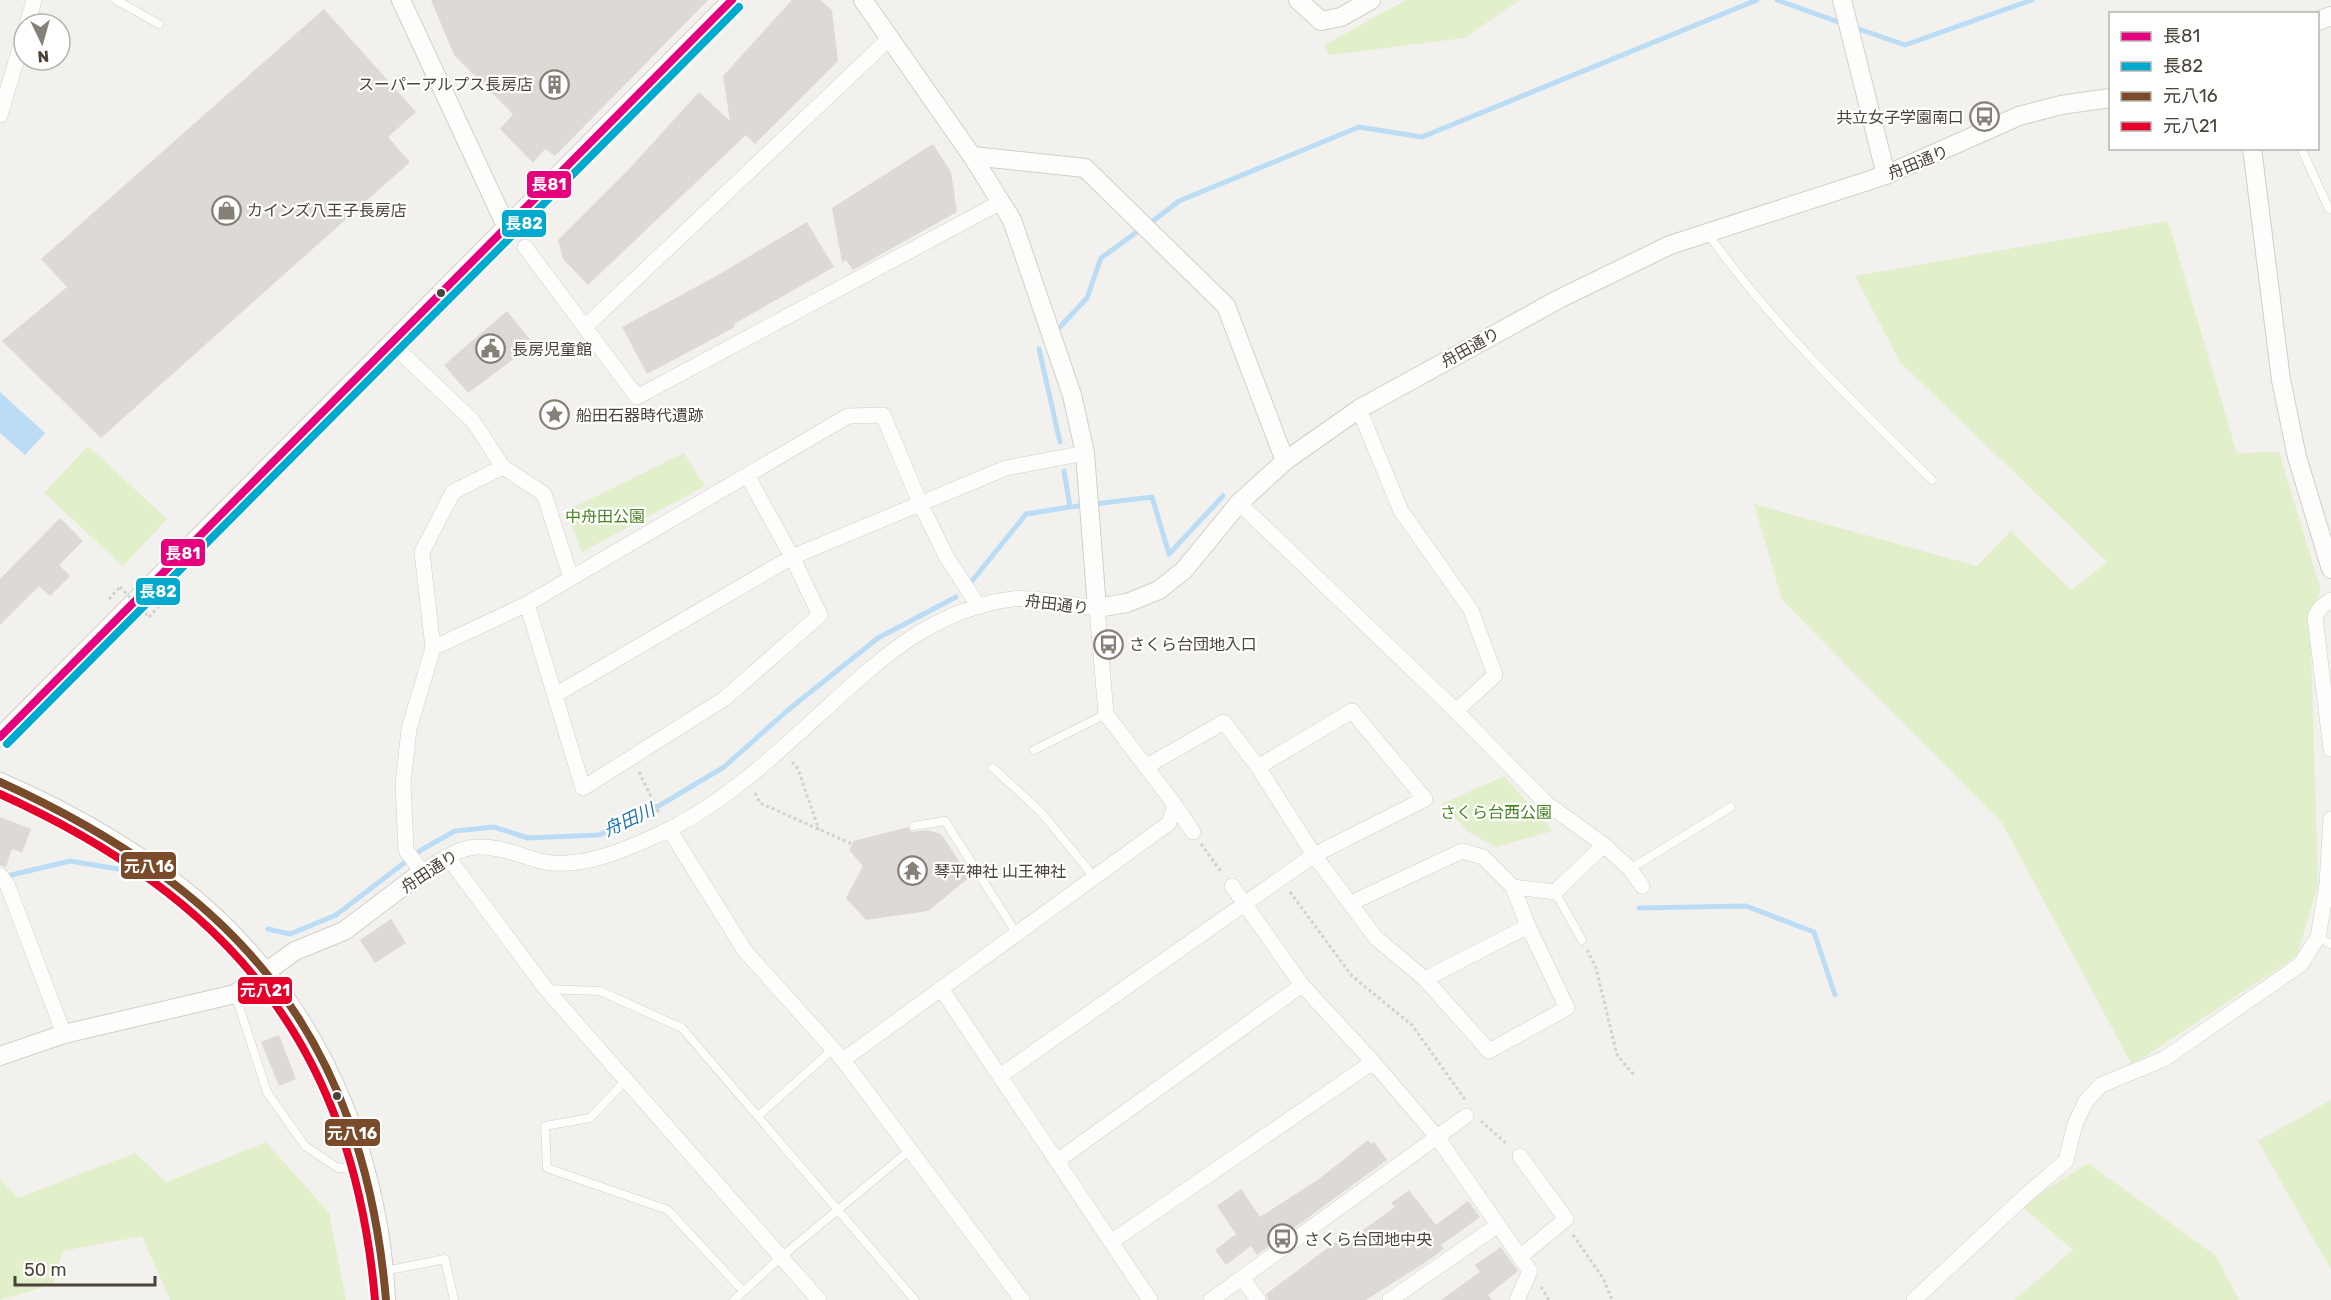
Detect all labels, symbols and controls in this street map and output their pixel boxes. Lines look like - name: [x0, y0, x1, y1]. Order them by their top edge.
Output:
- north arrow: [12, 12, 72, 72]
- legend: [2109, 12, 2319, 150]
- text: 長81: [2163, 25, 2200, 47]
- text: N: [37, 46, 50, 66]
- text: 長82: [2163, 55, 2203, 77]
- building icon: スーパーアルプス長房店: [538, 68, 570, 100]
- place label: スーパーアルプス長房店: [358, 75, 533, 94]
- text: 元八16: [2163, 85, 2218, 107]
- bus stop icon: 共立女子学園南口: [1969, 101, 2001, 133]
- place label: 共立女子学園南口: [1836, 108, 1964, 127]
- text: 元八21: [2163, 115, 2217, 137]
- street label: 舟田通り: [1885, 142, 1951, 183]
- line badge: 長81: [526, 170, 572, 199]
- text: 長81: [532, 175, 566, 194]
- shop icon: カインズ八王子長房店: [210, 194, 242, 226]
- place label: カインズ八王子長房店: [247, 201, 407, 220]
- line badge: 長82: [501, 209, 547, 238]
- text: 長82: [505, 214, 543, 233]
- unlabelled marker: [435, 287, 447, 299]
- street label: 舟田通り: [1438, 324, 1503, 371]
- public building icon: 長房児童館: [475, 333, 507, 365]
- place label: 長房児童館: [512, 340, 592, 359]
- place icon: 船田石器時代遺跡: [539, 399, 571, 431]
- place label: 船田石器時代遺跡: [576, 406, 704, 425]
- park label: 中舟田公園: [565, 507, 645, 526]
- line badge: 長81: [160, 538, 206, 567]
- text: 長81: [166, 544, 200, 563]
- line badge: 長82: [135, 577, 181, 606]
- text: 長82: [139, 582, 177, 601]
- street label: 舟田通り: [1024, 591, 1090, 618]
- bus stop icon: さくら台団地入口: [1092, 628, 1124, 660]
- place label: さくら台団地入口: [1129, 635, 1257, 654]
- water label: 舟田川: [600, 798, 660, 841]
- park label: さくら台西公園: [1440, 803, 1552, 822]
- street label: 舟田通り: [397, 846, 461, 897]
- line badge: 元八16: [120, 851, 177, 880]
- temple icon: 琴平神社 山王神社: [897, 855, 929, 887]
- text: 元八16: [124, 857, 174, 876]
- place label: 琴平神社 山王神社: [934, 862, 1066, 881]
- line badge: 元八21: [237, 976, 293, 1005]
- text: 元八21: [240, 981, 290, 1000]
- unlabelled marker: [331, 1090, 343, 1102]
- line badge: 元八16: [324, 1118, 381, 1147]
- text: 元八16: [327, 1124, 377, 1143]
- bus stop icon: さくら台団地中央: [1267, 1223, 1299, 1255]
- place label: さくら台団地中央: [1304, 1230, 1432, 1249]
- scale bar: [15, 1249, 154, 1287]
- text: 50 m: [24, 1259, 67, 1281]

